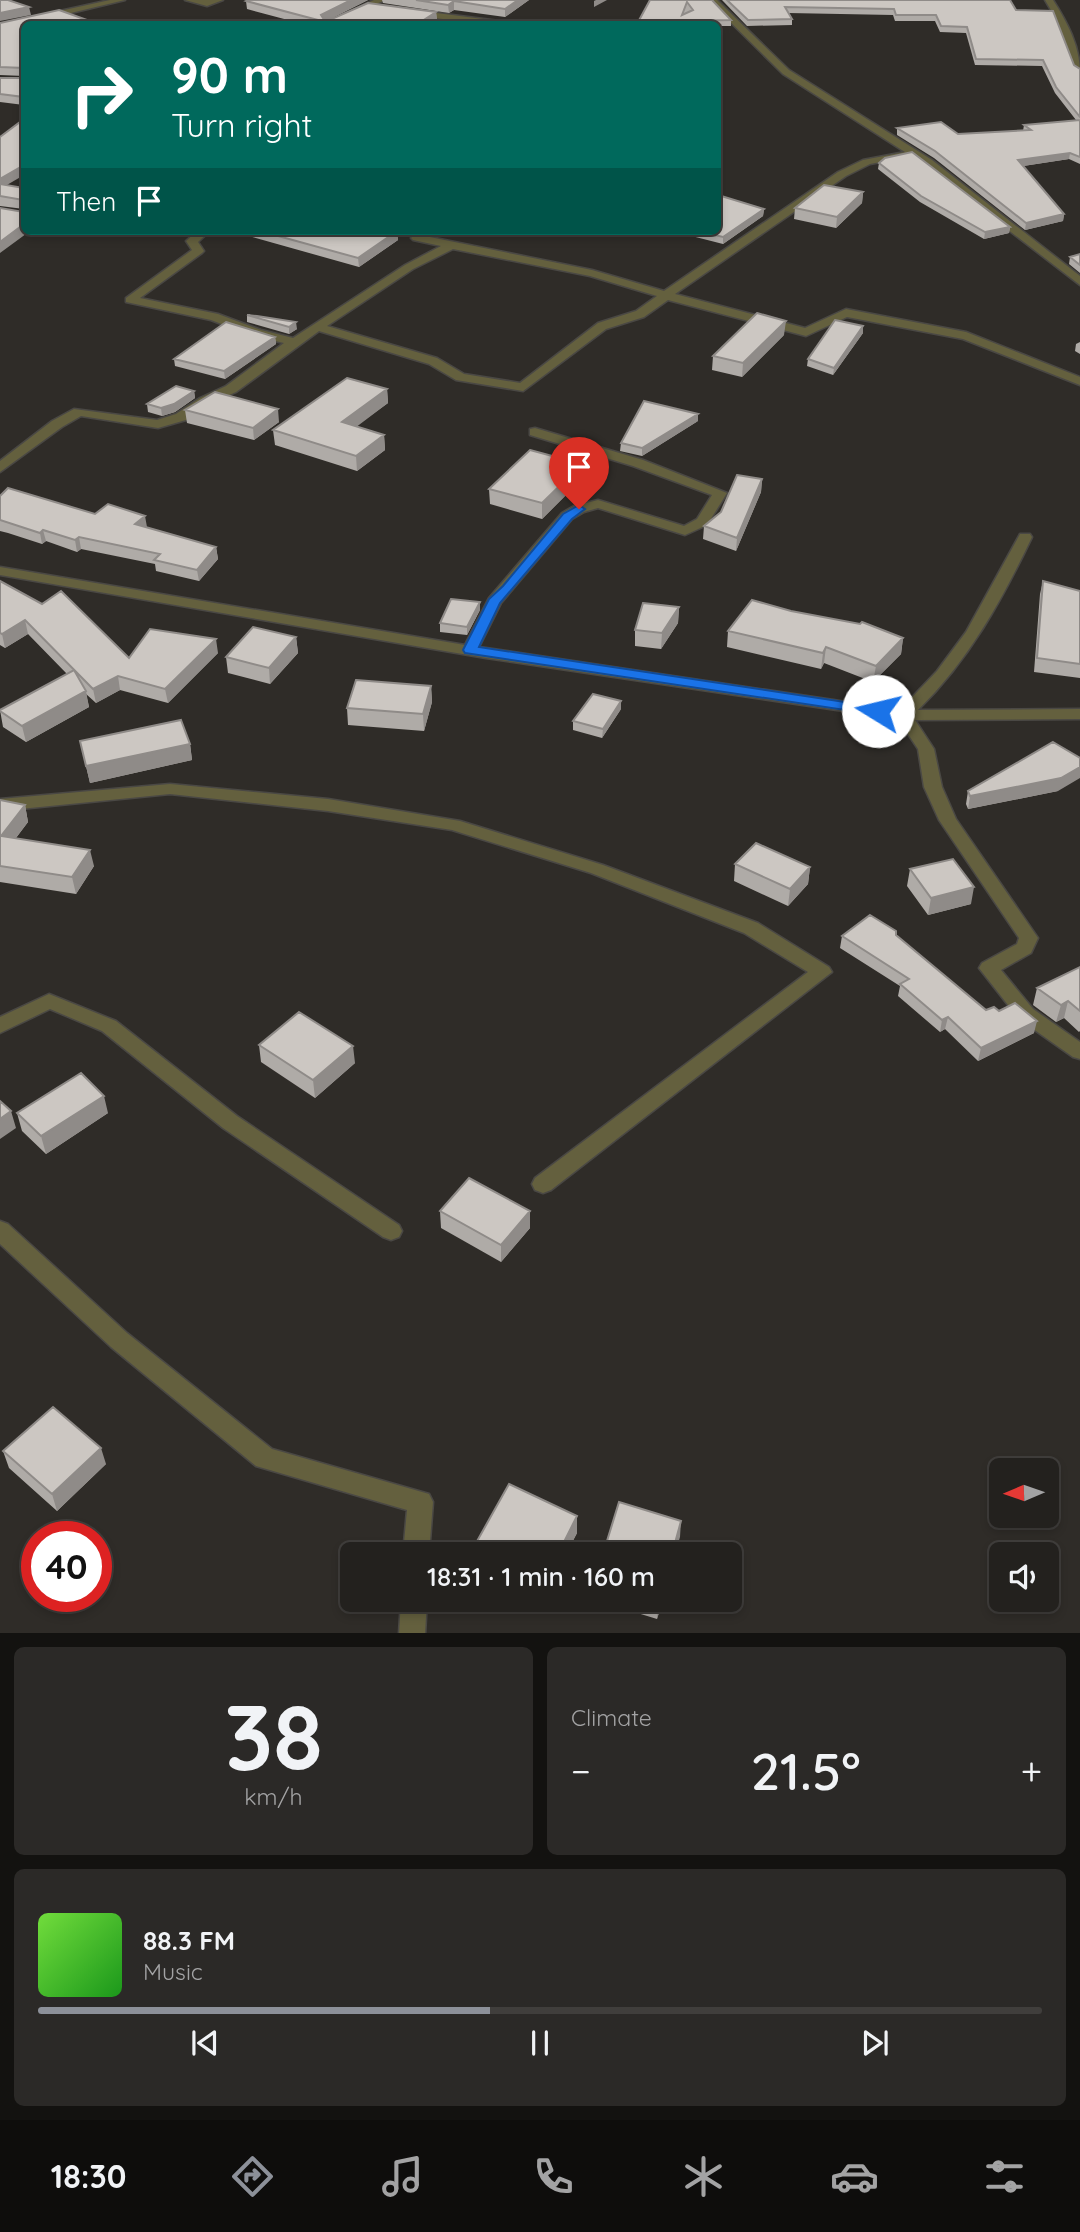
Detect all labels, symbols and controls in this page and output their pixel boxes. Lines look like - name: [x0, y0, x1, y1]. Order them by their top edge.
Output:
- text: 90 m: [171, 44, 288, 105]
- icon: right: [56, 49, 147, 140]
- text: Turn right: [171, 105, 312, 145]
- icon: arrive: [130, 182, 168, 220]
- text: Then: [56, 185, 116, 218]
- pin: [549, 437, 609, 509]
- icon: arrive: [560, 448, 598, 486]
- position arrow: [841, 674, 915, 748]
- north arrow: [989, 1458, 1059, 1528]
- map controls: [989, 1458, 1059, 1612]
- speed limit sign: 40: [21, 1521, 112, 1612]
- button: sound: [989, 1542, 1059, 1612]
- text: 18:31 · 1 min · 160 m: [427, 1560, 655, 1593]
- text: 38: [224, 1679, 323, 1793]
- text: Climate: [571, 1703, 652, 1732]
- text: 21.5°: [751, 1738, 861, 1803]
- text: −: [571, 1747, 591, 1795]
- text: +: [1021, 1747, 1042, 1795]
- text: km/h: [244, 1782, 303, 1811]
- text: 88.3 FM: [143, 1924, 235, 1957]
- text: Music: [143, 1957, 203, 1986]
- icon: previous: [186, 2024, 224, 2062]
- icon: pause: [521, 2024, 559, 2062]
- icon: next: [856, 2024, 894, 2062]
- icon: directions: [228, 2152, 277, 2201]
- icon: music: [378, 2152, 427, 2201]
- icon: phone: [529, 2152, 578, 2201]
- icon: climate: [679, 2152, 728, 2201]
- icon: car: [830, 2152, 879, 2201]
- icon: filters: [980, 2152, 1029, 2201]
- text: 18:30: [51, 2156, 126, 2196]

